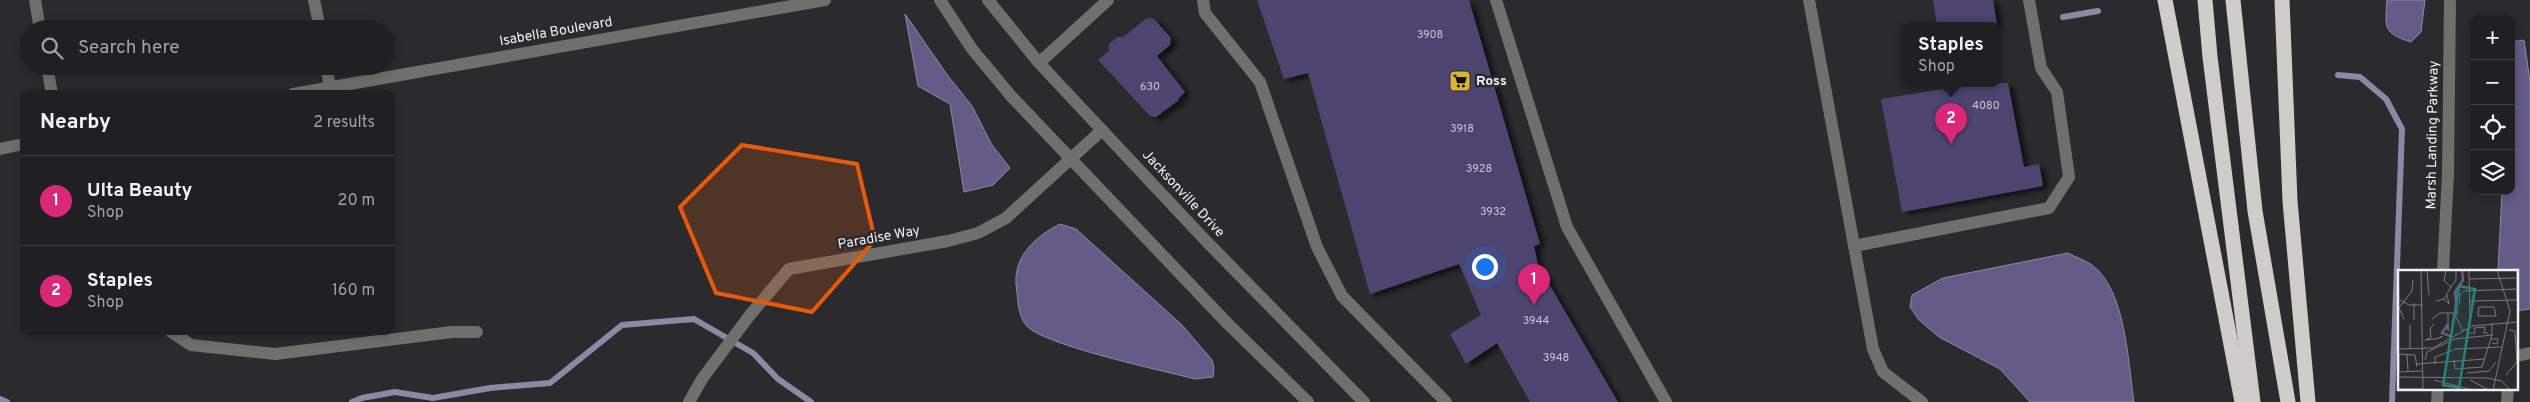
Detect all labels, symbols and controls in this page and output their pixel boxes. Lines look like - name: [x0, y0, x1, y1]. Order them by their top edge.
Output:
- street label: Isabella Boulevard: [498, 14, 614, 50]
- map controls: [2470, 15, 2515, 195]
- button: +: [2470, 15, 2515, 60]
- search box: [20, 20, 395, 75]
- popup: [1901, 22, 2001, 87]
- house number: 3908: [1417, 28, 1443, 42]
- text: Staples: [1918, 33, 1984, 57]
- icon: search: [38, 34, 66, 62]
- text: Search here: [78, 36, 180, 60]
- text: Shop: [1918, 57, 1955, 77]
- street label: Marsh Landing Parkway: [2423, 60, 2443, 210]
- button: −: [2470, 60, 2515, 105]
- supermarket icon: Ross: [1448, 69, 1472, 93]
- place label: Ross: [1476, 73, 1507, 90]
- house number: 630: [1140, 80, 1160, 94]
- house number: 4080: [1972, 99, 2000, 113]
- pin: 2: [1935, 103, 1967, 144]
- button: locate: [2470, 105, 2515, 150]
- text: Nearby: [40, 109, 111, 136]
- text: 2 results: [313, 113, 375, 133]
- house number: 3918: [1450, 122, 1474, 136]
- street label: Jacksonville Drive: [1138, 147, 1228, 241]
- button: layers: [2470, 150, 2515, 195]
- house number: 3928: [1466, 162, 1492, 176]
- text: Ulta Beauty: [87, 179, 192, 203]
- text: 1: [53, 191, 59, 211]
- text: 20 m: [338, 191, 375, 211]
- text: Shop: [87, 203, 124, 223]
- house number: 3932: [1480, 205, 1506, 219]
- street label: Paradise Way: [836, 222, 922, 254]
- your location: [1472, 254, 1498, 280]
- pin: 1: [1518, 264, 1550, 305]
- text: Staples: [87, 269, 153, 293]
- inset map: [2398, 270, 2518, 390]
- text: 2: [51, 281, 61, 301]
- text: 160 m: [332, 281, 375, 301]
- text: Shop: [87, 293, 124, 313]
- house number: 3944: [1523, 314, 1549, 328]
- house number: 3948: [1543, 351, 1569, 365]

